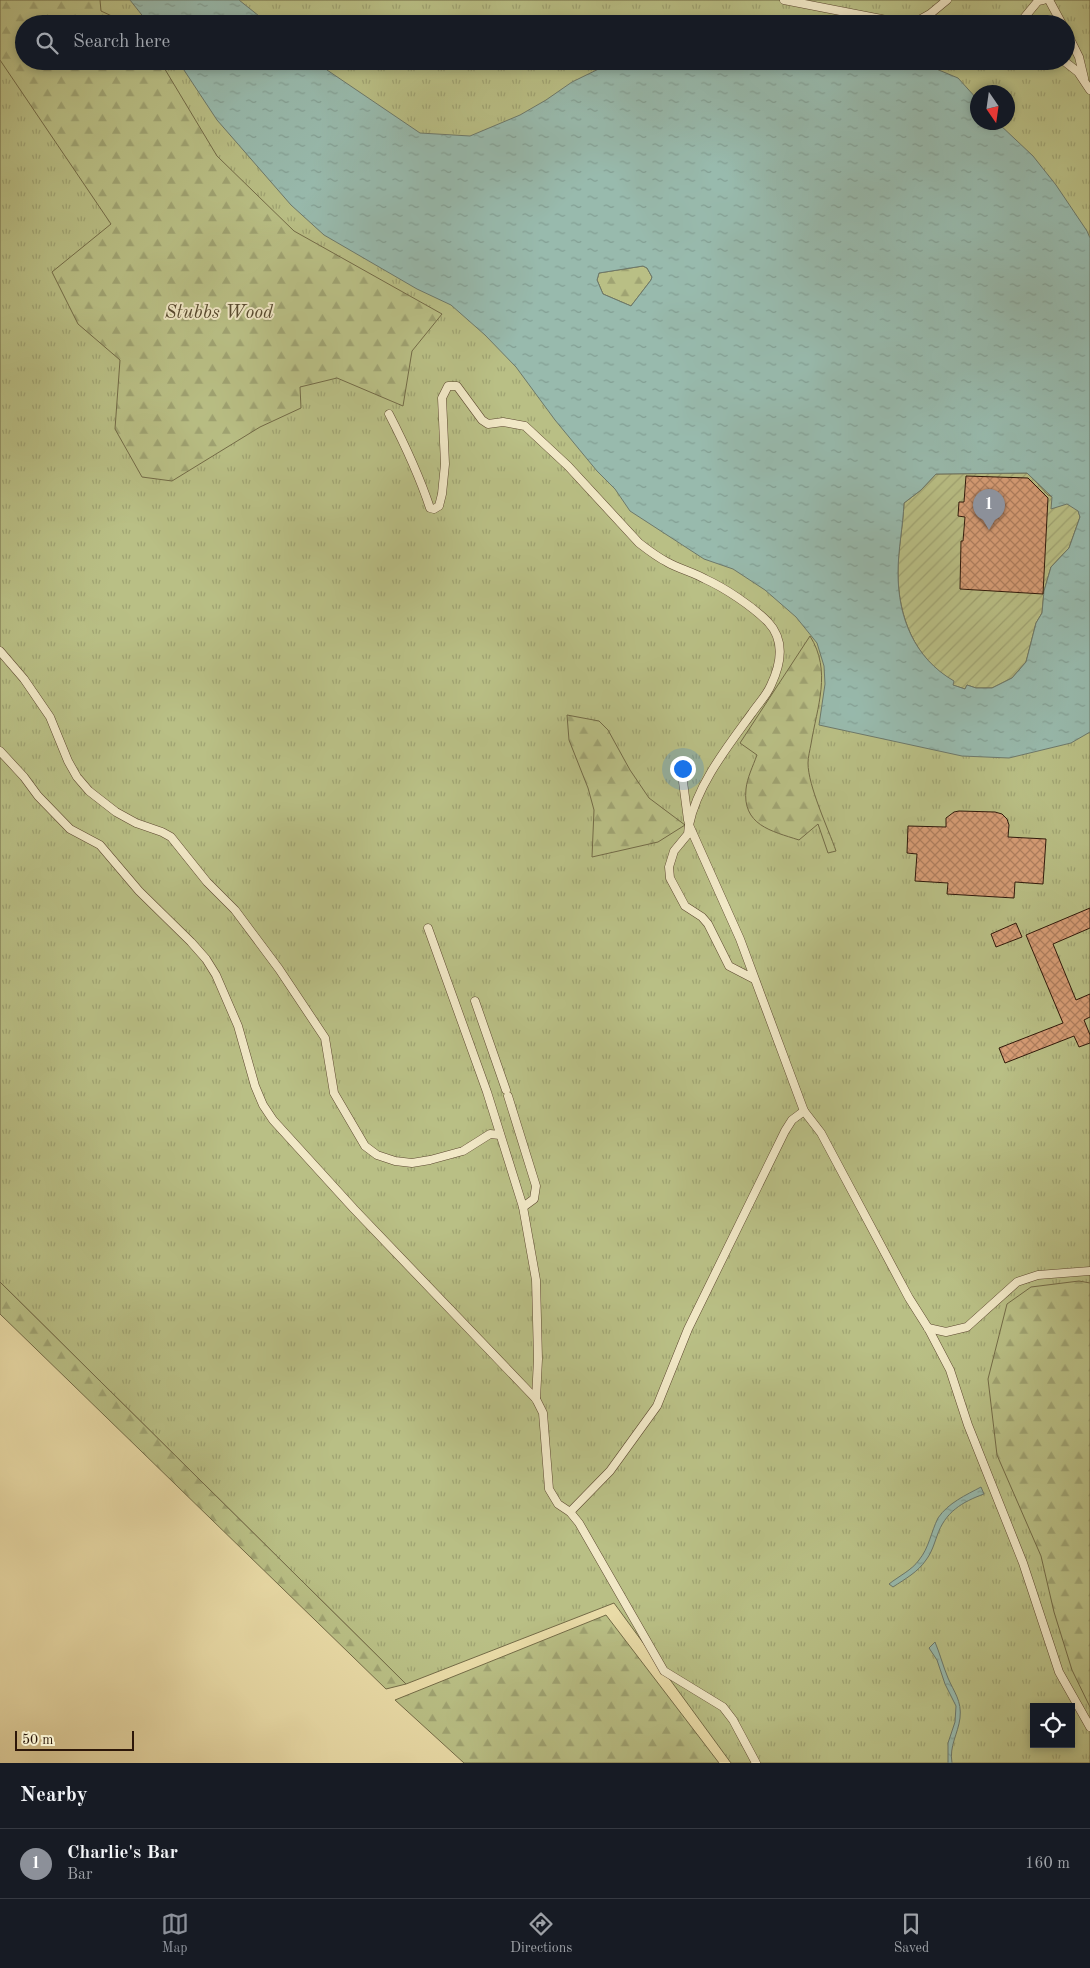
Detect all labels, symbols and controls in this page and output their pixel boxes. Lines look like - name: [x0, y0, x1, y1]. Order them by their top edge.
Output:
- search box: [15, 15, 1075, 70]
- icon: search: [33, 29, 61, 57]
- text: Search here: [73, 33, 170, 52]
- north arrow: [970, 85, 1015, 130]
- park label: Stubbs Wood: [165, 304, 274, 323]
- pin: 1: [973, 489, 1005, 530]
- your location: [670, 756, 696, 782]
- map controls: [1030, 1703, 1075, 1748]
- button: locate: [1030, 1703, 1075, 1748]
- scale bar: [15, 1728, 134, 1751]
- text: 50 m: [22, 1733, 53, 1747]
- text: Nearby: [20, 1785, 88, 1806]
- text: Charlie's Bar: [67, 1844, 178, 1863]
- text: 1: [31, 1856, 41, 1872]
- text: 160 m: [1025, 1856, 1070, 1872]
- text: Bar: [67, 1867, 93, 1883]
- tab: Map: [161, 1910, 189, 1957]
- tab: Directions: [510, 1910, 572, 1957]
- tab: Saved: [894, 1910, 929, 1957]

